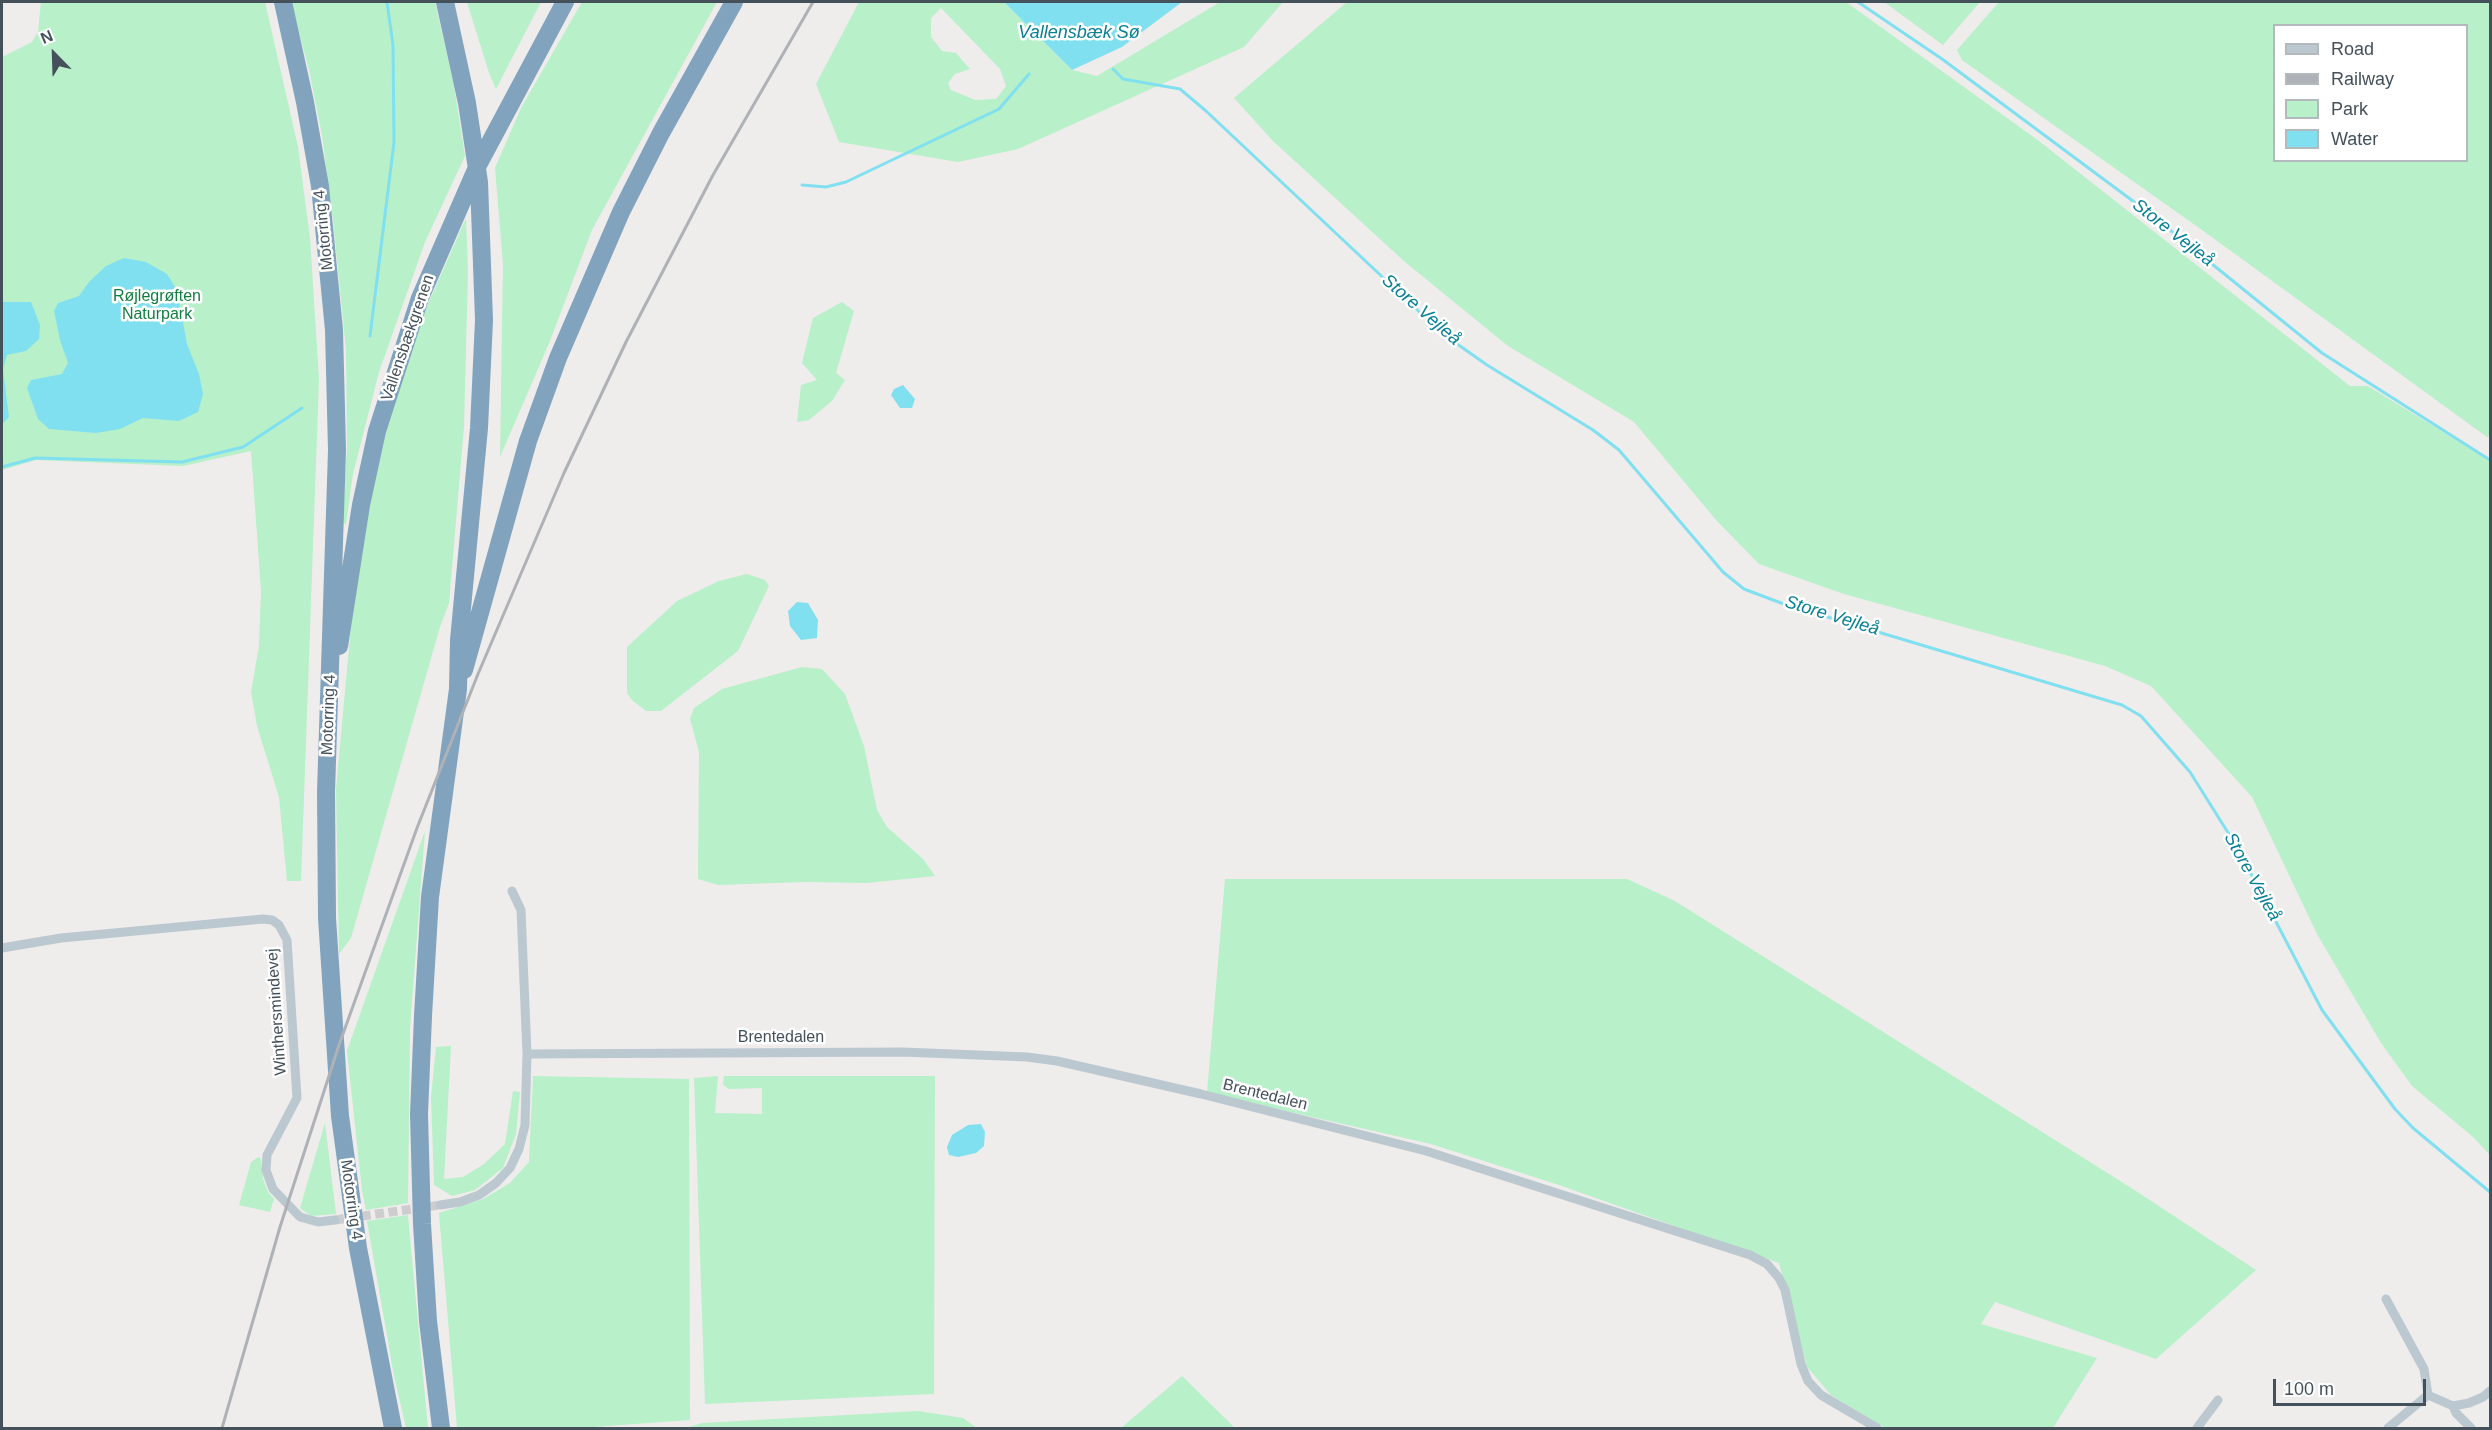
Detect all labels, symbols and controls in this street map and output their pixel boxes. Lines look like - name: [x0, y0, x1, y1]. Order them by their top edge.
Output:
- water label: Vallensbæk Sø: [1018, 22, 1140, 44]
- north arrow: [24, 24, 84, 84]
- legend: [2273, 24, 2468, 162]
- text: N: [38, 27, 55, 47]
- text: Road: [2331, 39, 2374, 59]
- text: Railway: [2331, 69, 2394, 89]
- text: Park: [2331, 99, 2368, 119]
- text: Water: [2331, 129, 2378, 149]
- street label: Motorring 4: [310, 189, 338, 271]
- water label: Store Vejleå: [2128, 195, 2218, 271]
- water label: Store Vejleå: [1377, 270, 1465, 350]
- street label: Vallensbækgrenen: [377, 272, 439, 404]
- park label: Røjlegrøften Naturpark: [113, 287, 201, 325]
- water label: Store Vejleå: [1782, 591, 1882, 641]
- street label: Motorring 4: [318, 674, 340, 756]
- water label: Store Vejleå: [2219, 829, 2285, 925]
- street label: Winthersmindevej: [263, 948, 291, 1076]
- street label: Brentedalen: [738, 1028, 824, 1048]
- street label: Brentedalen: [1221, 1075, 1309, 1115]
- street label: Motorring 4: [336, 1159, 366, 1241]
- scale bar: [2276, 1367, 2429, 1405]
- text: 100 m: [2284, 1379, 2334, 1399]

